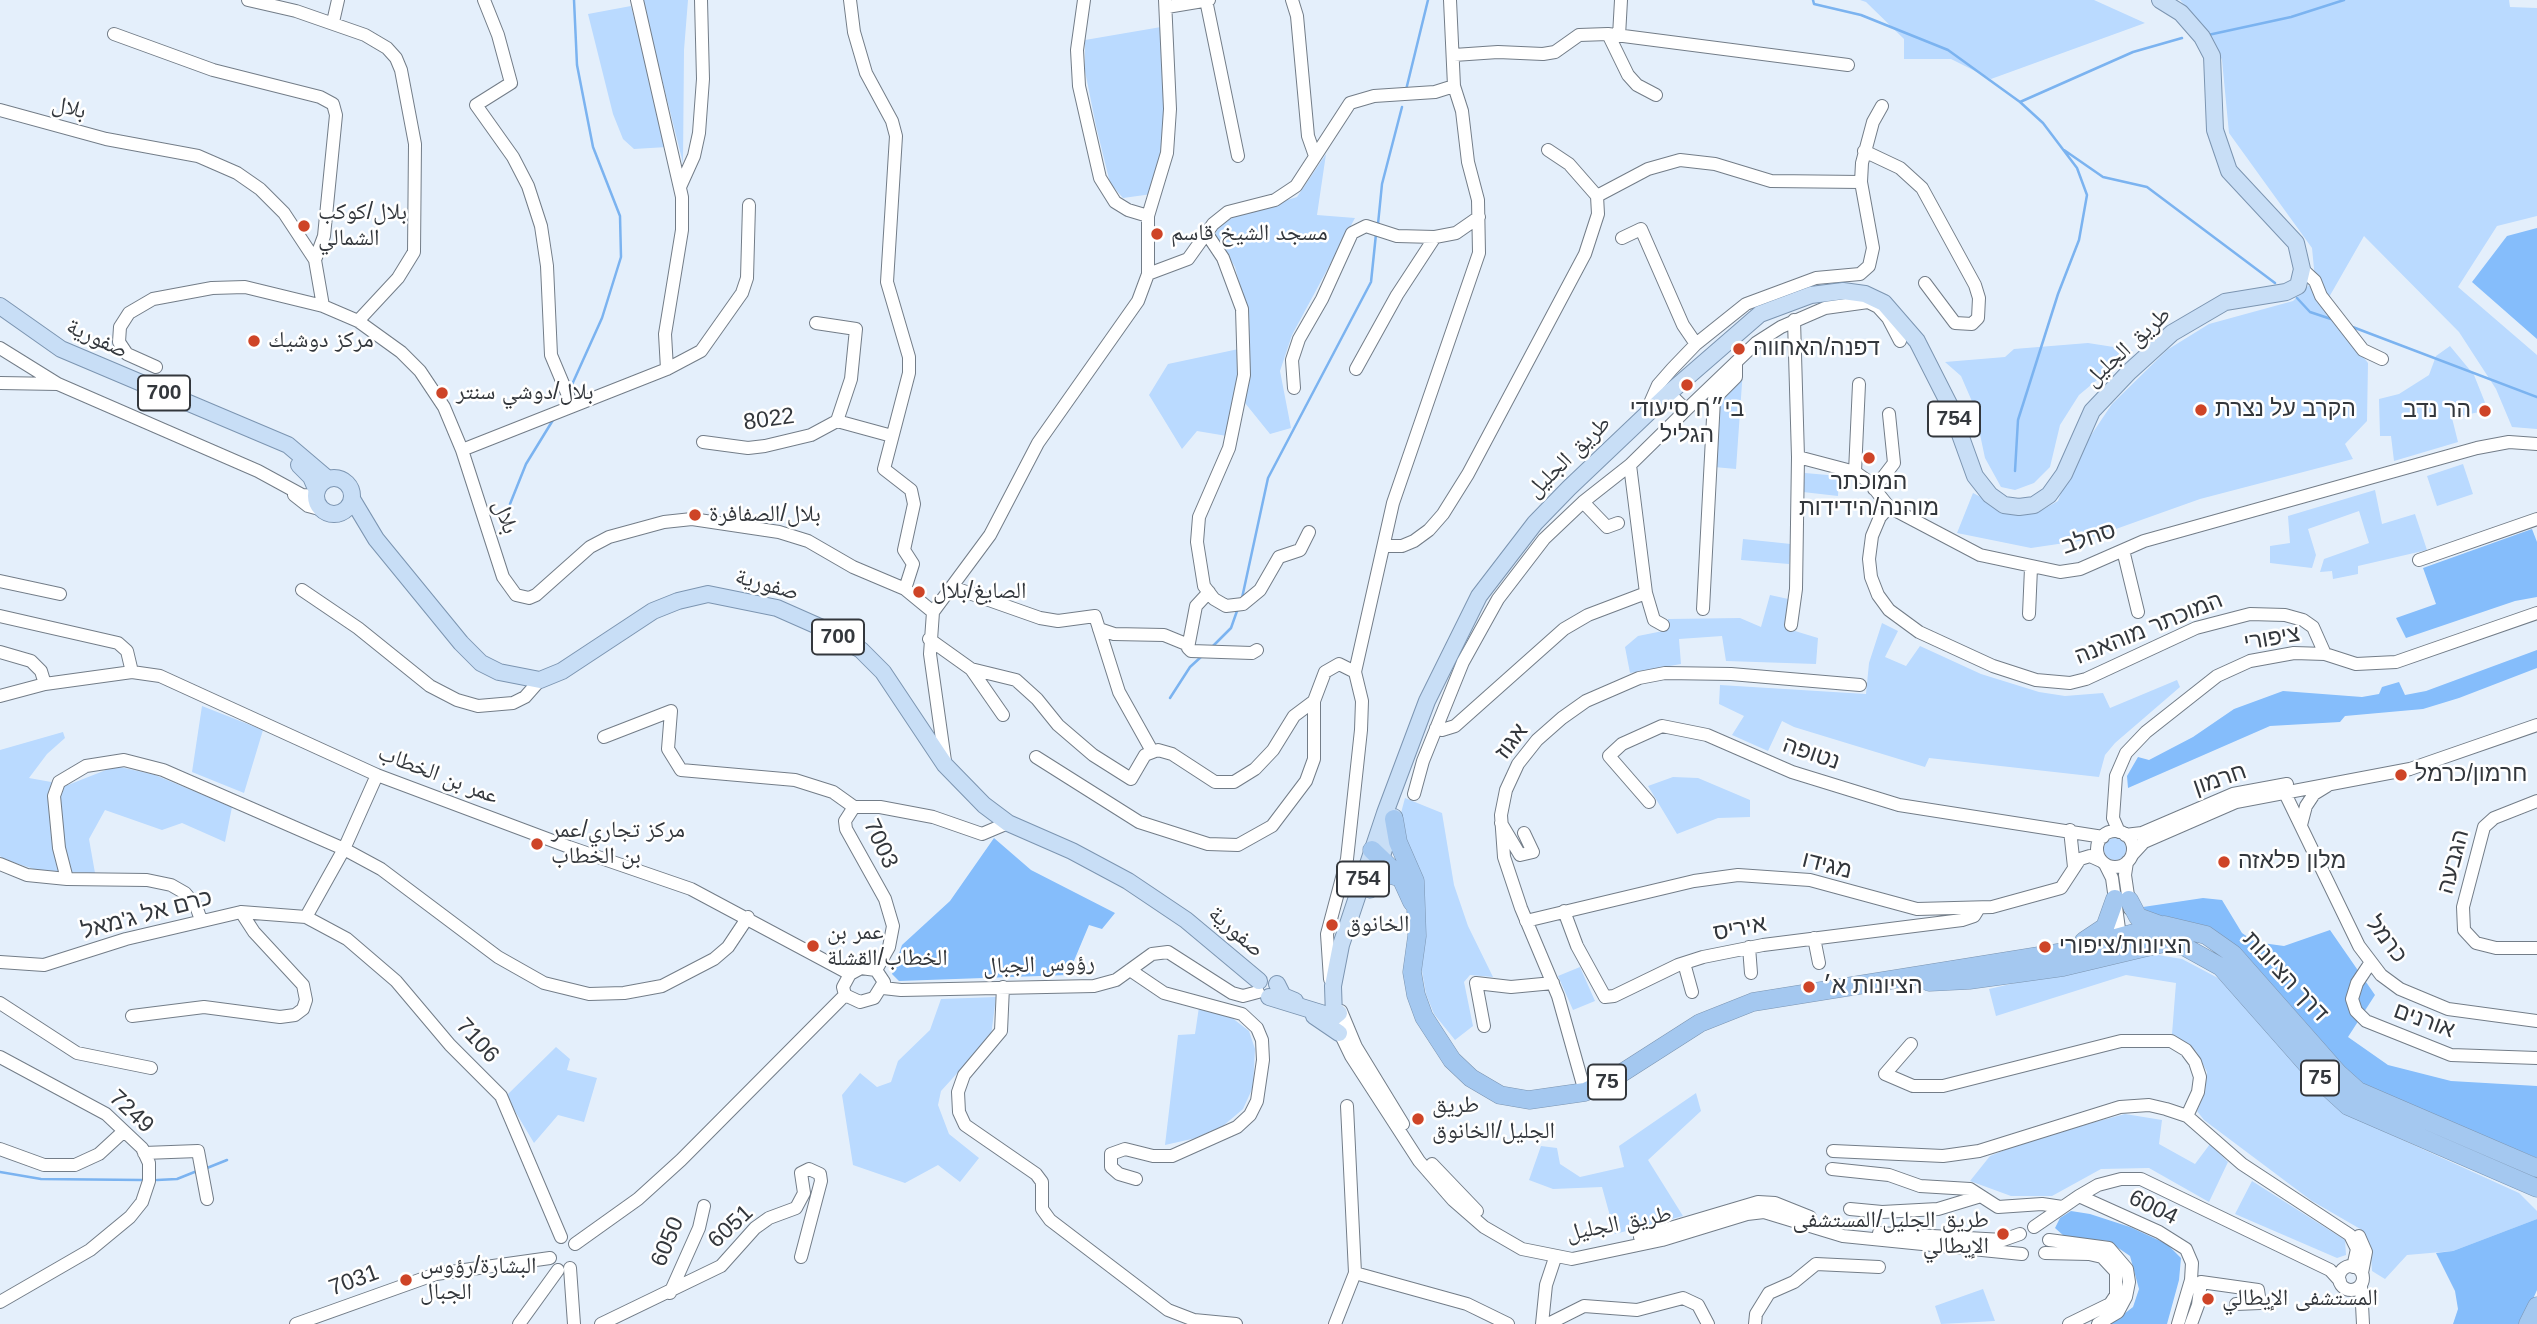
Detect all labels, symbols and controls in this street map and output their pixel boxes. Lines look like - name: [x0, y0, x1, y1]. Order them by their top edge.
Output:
- street label: بلال: [49, 90, 89, 126]
- place label: بلال/كوكب الشمالي: [318, 199, 407, 253]
- marker: بلال/كوكب الشمالي: [296, 218, 312, 234]
- place label: مسجد الشيخ قاسم: [1171, 220, 1328, 248]
- marker: مسجد الشيخ قاسم: [1149, 226, 1165, 242]
- street label: طريق الجليل: [2079, 301, 2177, 393]
- street label: صفورية: [62, 313, 132, 365]
- place label: مركز دوشيك: [268, 327, 374, 355]
- marker: مركز دوشيك: [246, 333, 262, 349]
- place label: דפנה/האחווה: [1753, 335, 1880, 363]
- marker: דפנה/האחווה: [1731, 341, 1747, 357]
- road number: 700: [138, 376, 190, 410]
- marker: בי״ח סיעודי הגליל: [1679, 377, 1695, 393]
- place label: بلال/دوشي سنتر: [456, 379, 593, 407]
- marker: بلال/دوشي سنتر: [434, 385, 450, 401]
- place label: בי״ח סיעודי הגליל: [1630, 396, 1744, 450]
- place label: הקרב על נצרת: [2215, 396, 2356, 424]
- place label: הר נדב: [2403, 397, 2471, 425]
- road number: 754: [1928, 402, 1980, 436]
- marker: הקרב על נצרת: [2193, 402, 2209, 418]
- street label: 8022: [742, 403, 796, 437]
- marker: הר נדב: [2477, 403, 2493, 419]
- street label: طريق الجليل: [1521, 410, 1617, 504]
- marker: המוכתר מוהנה/הידידות: [1861, 450, 1877, 466]
- place label: המוכתר מוהנה/הידידות: [1799, 469, 1939, 523]
- street label: بلال: [486, 496, 524, 538]
- place label: بلال/الصفافرة: [709, 501, 821, 529]
- marker: بلال/الصفافرة: [687, 507, 703, 523]
- street label: סחלב: [2058, 517, 2120, 561]
- street label: صفورية: [732, 563, 802, 607]
- place label: الصايغ/بلال: [933, 578, 1026, 606]
- marker: الصايغ/بلال: [911, 584, 927, 600]
- street label: המוכתר מוהאנה: [2071, 587, 2227, 671]
- road number: 700: [812, 620, 864, 654]
- street label: ציפורי: [2242, 621, 2302, 657]
- street label: אגוז: [1490, 719, 1534, 765]
- street label: נטופה: [1779, 731, 1843, 777]
- street label: عمر بن الخطاب: [374, 739, 502, 811]
- street label: חרמון: [2190, 758, 2250, 802]
- place label: חרמון/כרמל: [2415, 761, 2527, 789]
- marker: חרמון/כרמל: [2393, 767, 2409, 783]
- street label: 7003: [857, 815, 903, 873]
- place label: مركز تجاري/عمر بن الخطاب: [551, 817, 685, 871]
- street label: הגבעה: [2432, 827, 2476, 897]
- marker: مركز تجاري/عمر بن الخطاب: [529, 836, 545, 852]
- street label: מגידו: [1799, 847, 1855, 885]
- place label: מלון פלאזה: [2238, 848, 2346, 876]
- marker: מלון פלאזה: [2216, 854, 2232, 870]
- road number: 754: [1337, 862, 1389, 896]
- street label: כרם אל ג'מאל: [79, 884, 215, 946]
- street label: صفورية: [1202, 900, 1270, 964]
- street label: איריס: [1711, 910, 1769, 948]
- place label: الخانوق: [1346, 911, 1409, 939]
- street label: כרמל: [2360, 911, 2412, 969]
- marker: الخانوق: [1324, 917, 1340, 933]
- place label: عمر بن الخطاب/القشلة: [827, 919, 948, 973]
- street label: דרך הציונות: [2236, 926, 2334, 1028]
- place label: הציונות/ציפורי: [2059, 933, 2192, 961]
- marker: عمر بن الخطاب/القشلة: [805, 938, 821, 954]
- marker: הציונות/ציפורי: [2037, 939, 2053, 955]
- street label: رؤوس الجبال: [983, 949, 1095, 981]
- place label: הציונות א׳: [1823, 973, 1923, 1001]
- marker: הציונות א׳: [1801, 979, 1817, 995]
- street label: אורנים: [2390, 997, 2458, 1045]
- street label: 7106: [449, 1013, 505, 1069]
- road number: 75: [2301, 1060, 2339, 1096]
- road number: 75: [1588, 1064, 1626, 1100]
- street label: 7249: [103, 1084, 159, 1140]
- place label: طريق الجليل/الخانوق: [1432, 1092, 1555, 1146]
- marker: طريق الجليل/الخانوق: [1410, 1111, 1426, 1127]
- street label: 6004: [2124, 1184, 2182, 1232]
- street label: 6051: [703, 1199, 759, 1255]
- street label: طريق الجليل: [1564, 1200, 1674, 1248]
- place label: طريق الجليل/المستشفى الإيطالي: [1793, 1207, 1989, 1261]
- street label: 6050: [646, 1213, 690, 1271]
- marker: طريق الجليل/المستشفى الإيطالي: [1995, 1226, 2011, 1242]
- place label: البشارة/رؤوس الجبال: [420, 1253, 536, 1307]
- street label: 7031: [325, 1259, 383, 1303]
- marker: البشارة/رؤوس الجبال: [398, 1272, 414, 1288]
- place label: المستشفى الإيطالي: [2222, 1285, 2378, 1313]
- marker: المستشفى الإيطالي: [2200, 1291, 2216, 1307]

